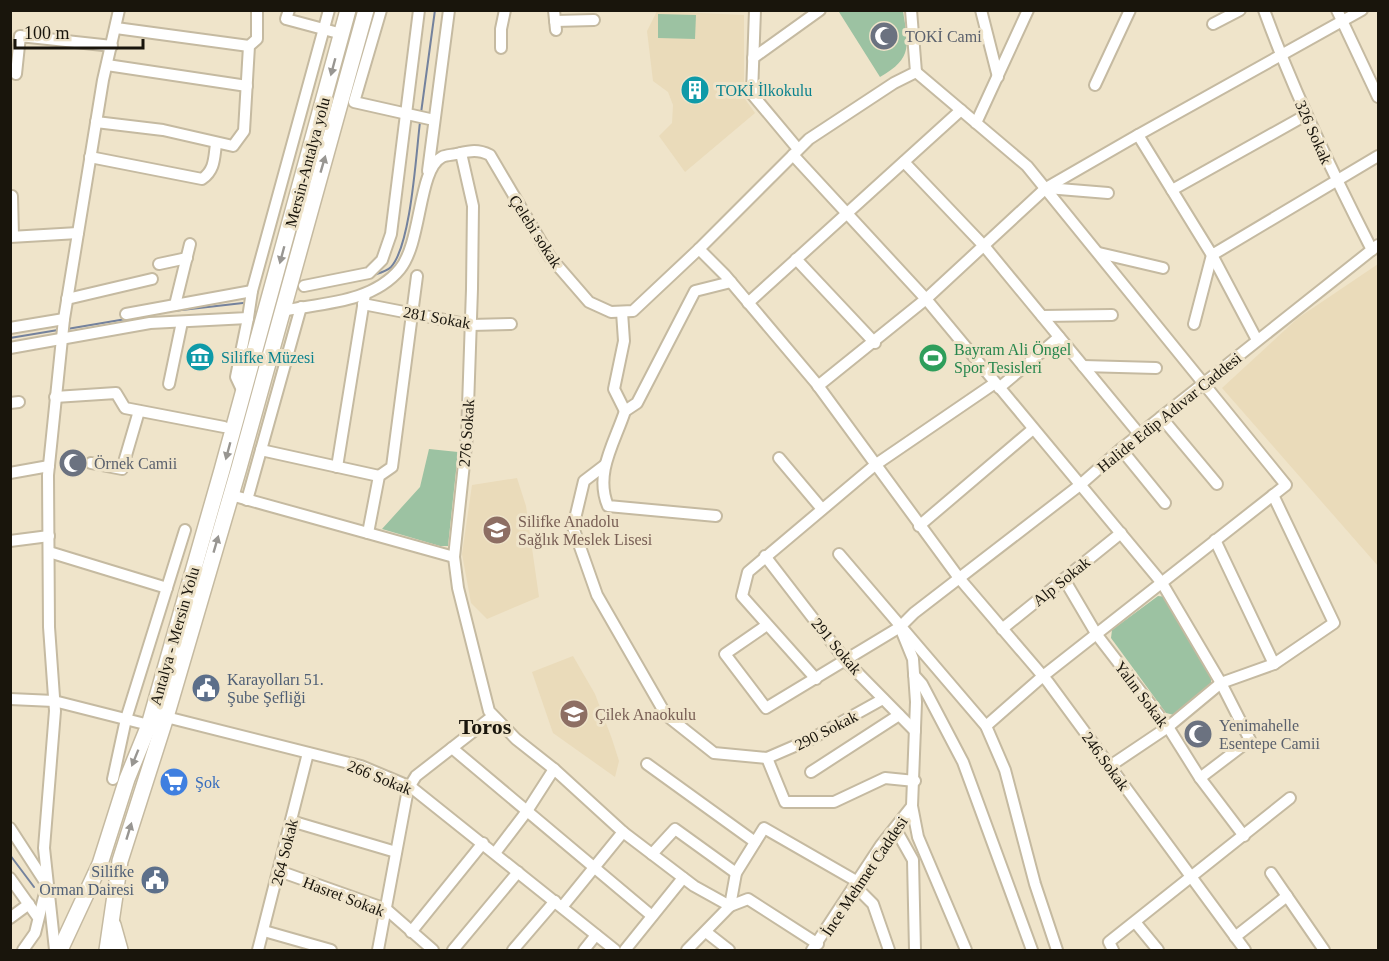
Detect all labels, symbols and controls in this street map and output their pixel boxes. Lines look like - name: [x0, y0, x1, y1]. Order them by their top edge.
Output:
- scale bar: [15, 12, 142, 50]
- mosque icon: TOKİ Cami: [868, 20, 900, 52]
- text: 100 m: [24, 23, 70, 43]
- place label: TOKİ Cami: [905, 28, 982, 45]
- one-way arrow: [328, 58, 337, 76]
- building icon: TOKİ İlkokulu: [679, 74, 711, 106]
- place label: TOKİ İlkokulu: [716, 82, 812, 99]
- street label: Mersin-Antalya yolu: [282, 95, 334, 229]
- street label: 326 Sokak: [1292, 98, 1335, 167]
- one-way arrow: [319, 155, 328, 173]
- street label: Çelebi sokak: [505, 192, 565, 271]
- one-way arrow: [277, 246, 286, 264]
- street label: 281 Sokak: [402, 303, 472, 332]
- museum icon: Silifke Müzesi: [184, 341, 216, 373]
- place label: Bayram Ali Öngel Spor Tesisleri: [954, 341, 1072, 377]
- sports icon: Bayram Ali Öngel Spor Tesisleri: [917, 342, 949, 374]
- place label: Silifke Müzesi: [221, 349, 315, 366]
- street label: Halide Edip Adıvar Caddesi: [1094, 349, 1246, 476]
- street label: 276 Sokak: [456, 399, 477, 468]
- one-way arrow: [222, 442, 232, 460]
- mosque icon: Örnek Camii: [57, 447, 89, 479]
- place label: Örnek Camii: [94, 455, 178, 472]
- place label: Silifke Anadolu Sağlık Meslek Lisesi: [518, 513, 653, 549]
- school or university icon: Silifke Anadolu Sağlık Meslek Lisesi: [481, 514, 513, 546]
- one-way arrow: [212, 535, 221, 553]
- street label: Alp Sokak: [1030, 553, 1094, 610]
- street label: Antalya - Mersin Yolu: [147, 565, 203, 708]
- street label: 291 Sokak: [808, 615, 865, 678]
- street label: Yalın Sokak: [1111, 658, 1172, 731]
- place label: Karayolları 51. Şube Şefliği: [227, 671, 324, 707]
- public building icon: Karayolları 51. Şube Şefliği: [190, 672, 222, 704]
- school or university icon: Çilek Anaokulu: [558, 698, 590, 730]
- place label: Çilek Anaokulu: [595, 706, 696, 724]
- street label: 290 Sokak: [792, 707, 860, 753]
- district label: Toros: [459, 714, 512, 739]
- place label: Yenimahelle Esentepe Camii: [1219, 717, 1320, 753]
- mosque icon: Yenimahelle Esentepe Camii: [1182, 718, 1214, 750]
- street label: 246.Sokak: [1079, 729, 1132, 794]
- one-way arrow: [130, 750, 140, 768]
- street label: 266 Sokak: [345, 757, 415, 798]
- supermarket icon: Şok: [158, 766, 190, 798]
- place label: Şok: [195, 774, 220, 792]
- street label: İnce Mehmet Caddesi: [818, 813, 911, 939]
- street label: 264 Sokak: [268, 817, 301, 887]
- one-way arrow: [125, 822, 134, 840]
- place label: Silifke Orman Dairesi: [39, 863, 135, 898]
- public building icon: Silifke Orman Dairesi: [139, 864, 171, 896]
- street label: Hasret Sokak: [301, 873, 387, 920]

